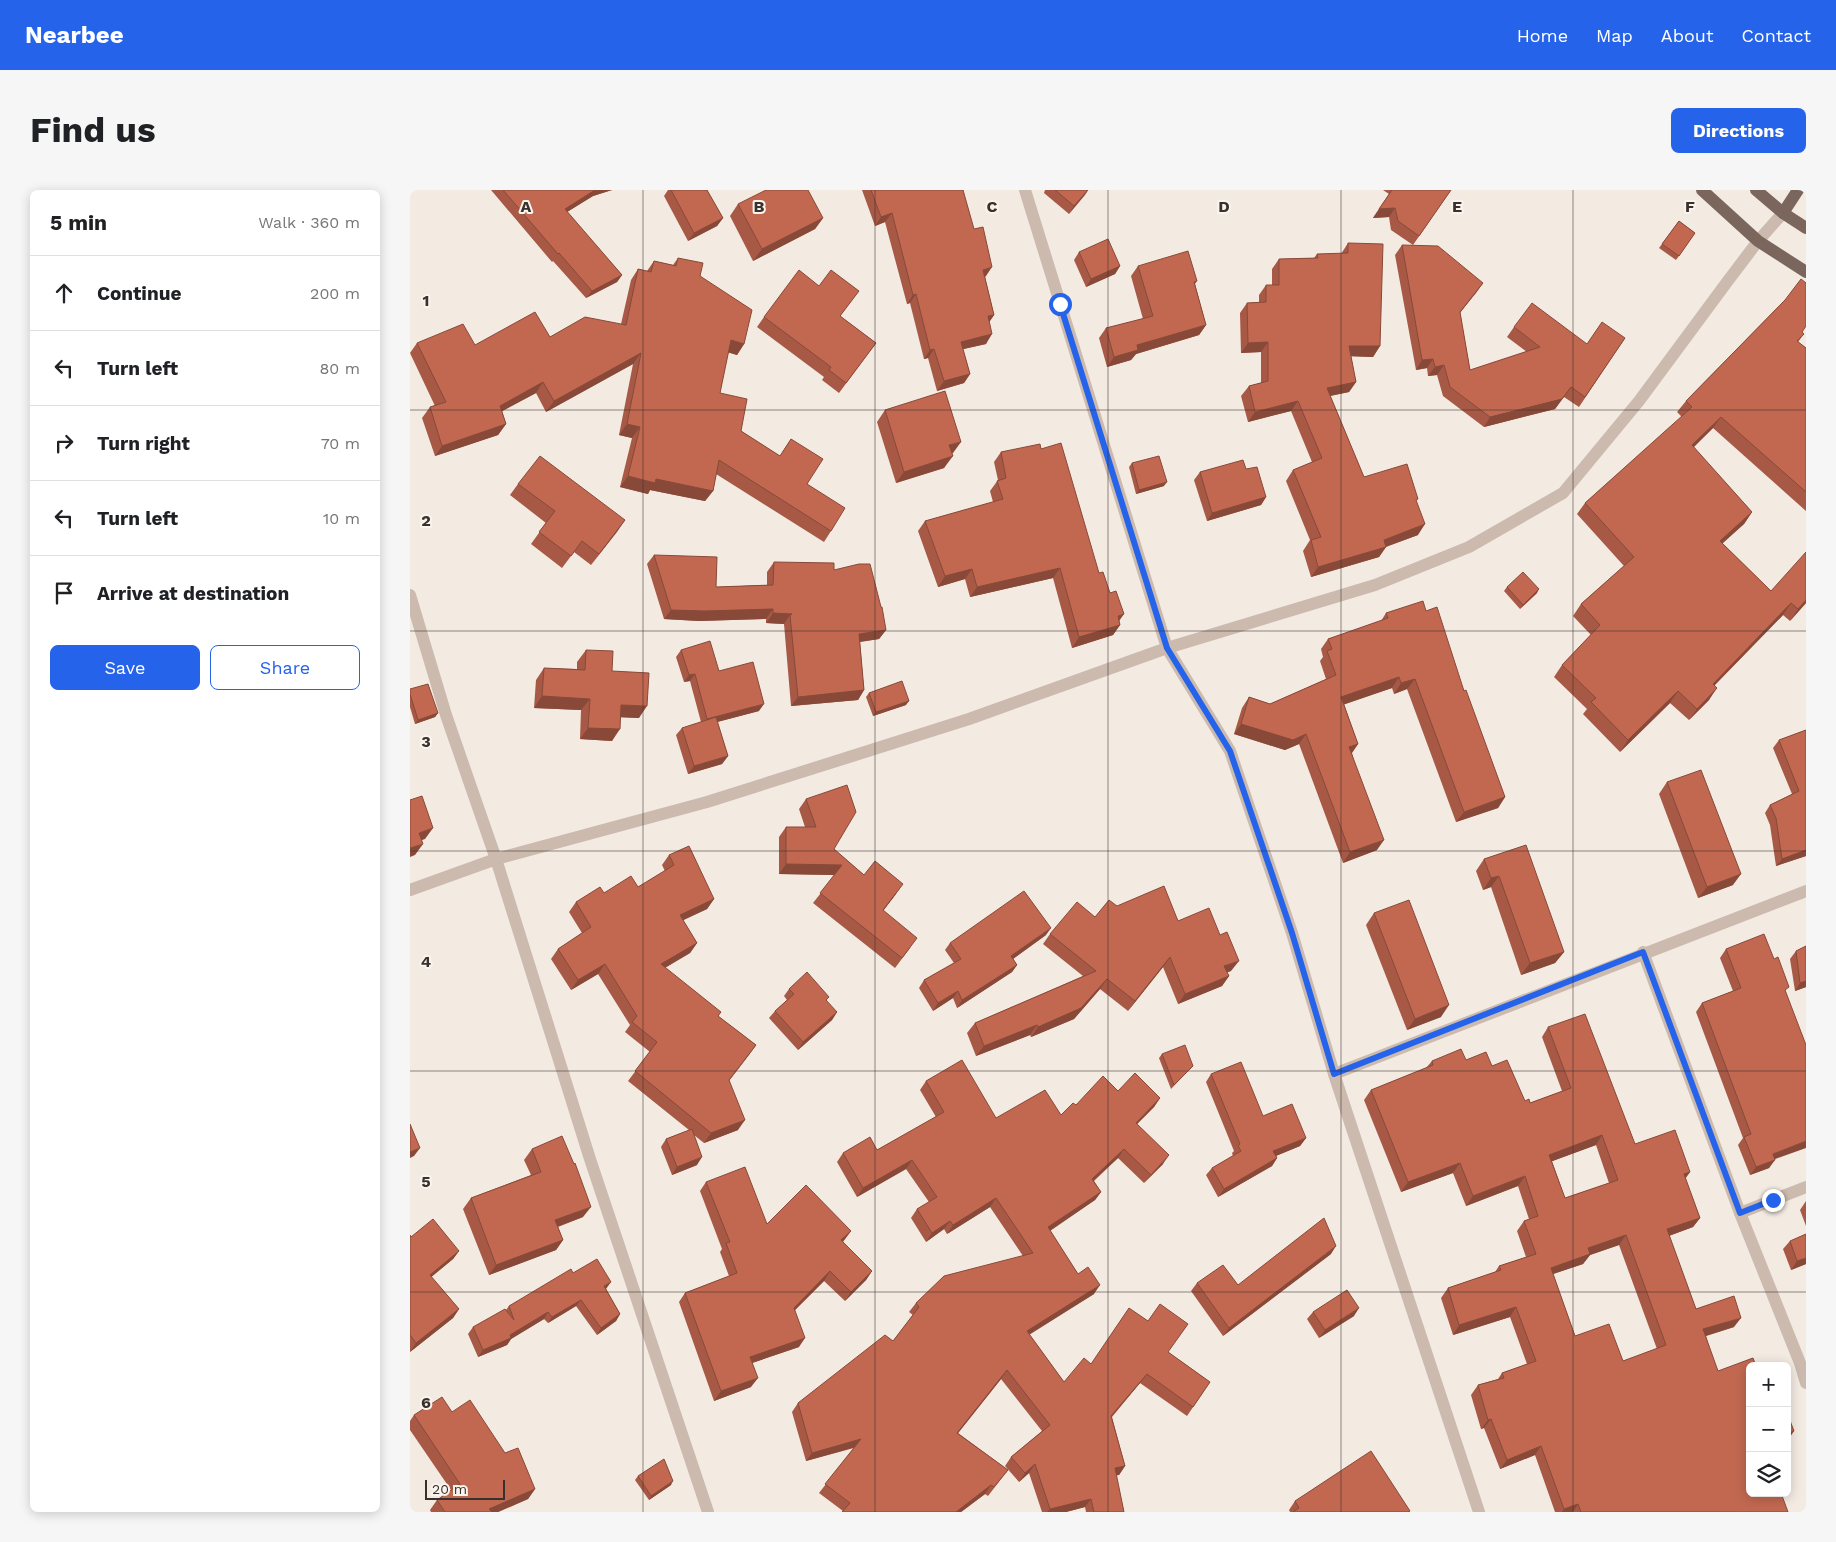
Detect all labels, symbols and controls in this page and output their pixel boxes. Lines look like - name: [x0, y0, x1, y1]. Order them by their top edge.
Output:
- text: Nearbee: [25, 21, 124, 49]
- text: Home: [1517, 25, 1568, 46]
- text: Map: [1596, 25, 1633, 46]
- text: About: [1661, 25, 1713, 46]
- text: Contact: [1741, 25, 1811, 46]
- button: Directions: [1671, 108, 1806, 153]
- text: Find us: [30, 109, 156, 151]
- text: A: [521, 197, 532, 216]
- text: B: [754, 197, 765, 216]
- text: C: [987, 197, 998, 216]
- text: D: [1218, 197, 1230, 216]
- text: E: [1452, 197, 1462, 216]
- text: F: [1685, 197, 1695, 216]
- text: 5 min: [50, 210, 107, 235]
- text: Walk · 360 m: [258, 213, 360, 232]
- icon: ahead: [50, 279, 78, 307]
- text: Continue: [97, 282, 181, 305]
- text: 200 m: [310, 284, 360, 303]
- text: 1: [423, 291, 429, 310]
- route start: [1049, 293, 1072, 316]
- icon: left: [50, 354, 78, 382]
- text: Turn left: [97, 357, 178, 380]
- text: 80 m: [319, 359, 360, 378]
- icon: right: [50, 429, 78, 457]
- text: Turn right: [97, 432, 190, 455]
- text: 70 m: [321, 434, 360, 453]
- icon: left: [50, 504, 78, 532]
- text: Turn left: [97, 507, 178, 530]
- text: 10 m: [323, 509, 360, 528]
- text: 2: [421, 511, 431, 530]
- icon: arrive: [50, 579, 78, 607]
- text: Arrive at destination: [97, 582, 289, 605]
- button: Save: [50, 645, 200, 690]
- button: Share: [210, 645, 360, 690]
- text: 3: [421, 732, 431, 751]
- text: 4: [421, 952, 431, 971]
- text: 5: [421, 1172, 431, 1191]
- route end: [1762, 1189, 1785, 1212]
- map controls: [1746, 1362, 1791, 1497]
- button: +: [1746, 1362, 1791, 1407]
- text: 6: [421, 1393, 431, 1412]
- button: −: [1746, 1407, 1791, 1452]
- button: layers: [1746, 1452, 1791, 1497]
- scale bar: [425, 1477, 505, 1500]
- text: 20 m: [432, 1481, 467, 1497]

